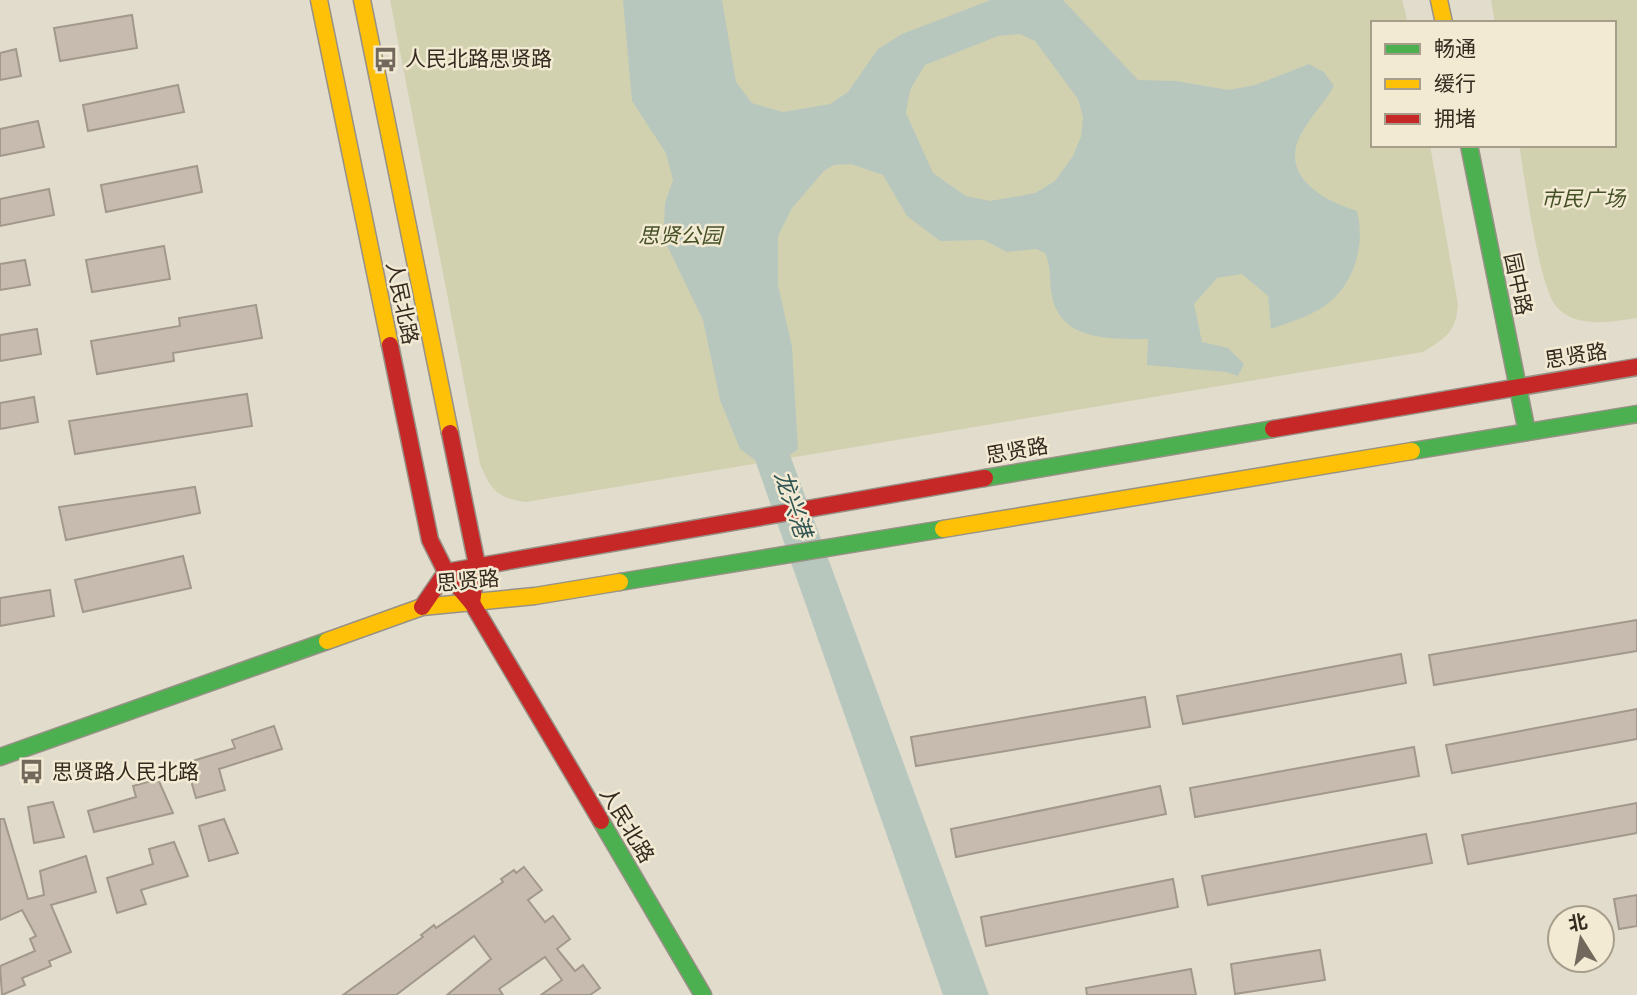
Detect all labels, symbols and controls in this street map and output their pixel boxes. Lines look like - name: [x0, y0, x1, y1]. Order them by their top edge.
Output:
- legend: [1371, 21, 1616, 147]
- text: 畅通: [1434, 37, 1476, 61]
- bus stop icon: 人民北路思贤路: [371, 45, 399, 73]
- place label: 人民北路思贤路: [405, 47, 552, 71]
- text: 缓行: [1434, 72, 1476, 96]
- text: 拥堵: [1434, 107, 1476, 131]
- park label: 市民广场: [1541, 187, 1627, 211]
- park label: 思贤公园: [638, 224, 725, 248]
- street label: 园中路: [1500, 251, 1536, 317]
- street label: 人民北路: [382, 259, 422, 347]
- street label: 思贤路: [1543, 339, 1609, 373]
- street label: 思贤路: [984, 434, 1050, 468]
- water label: 龙兴港: [769, 467, 818, 544]
- street label: 思贤路: [436, 566, 500, 596]
- bus stop icon: 思贤路人民北路: [18, 758, 46, 786]
- place label: 思贤路人民北路: [52, 760, 199, 784]
- street label: 人民北路: [595, 783, 659, 867]
- north arrow: [1546, 904, 1616, 974]
- text: 北: [1566, 910, 1589, 936]

